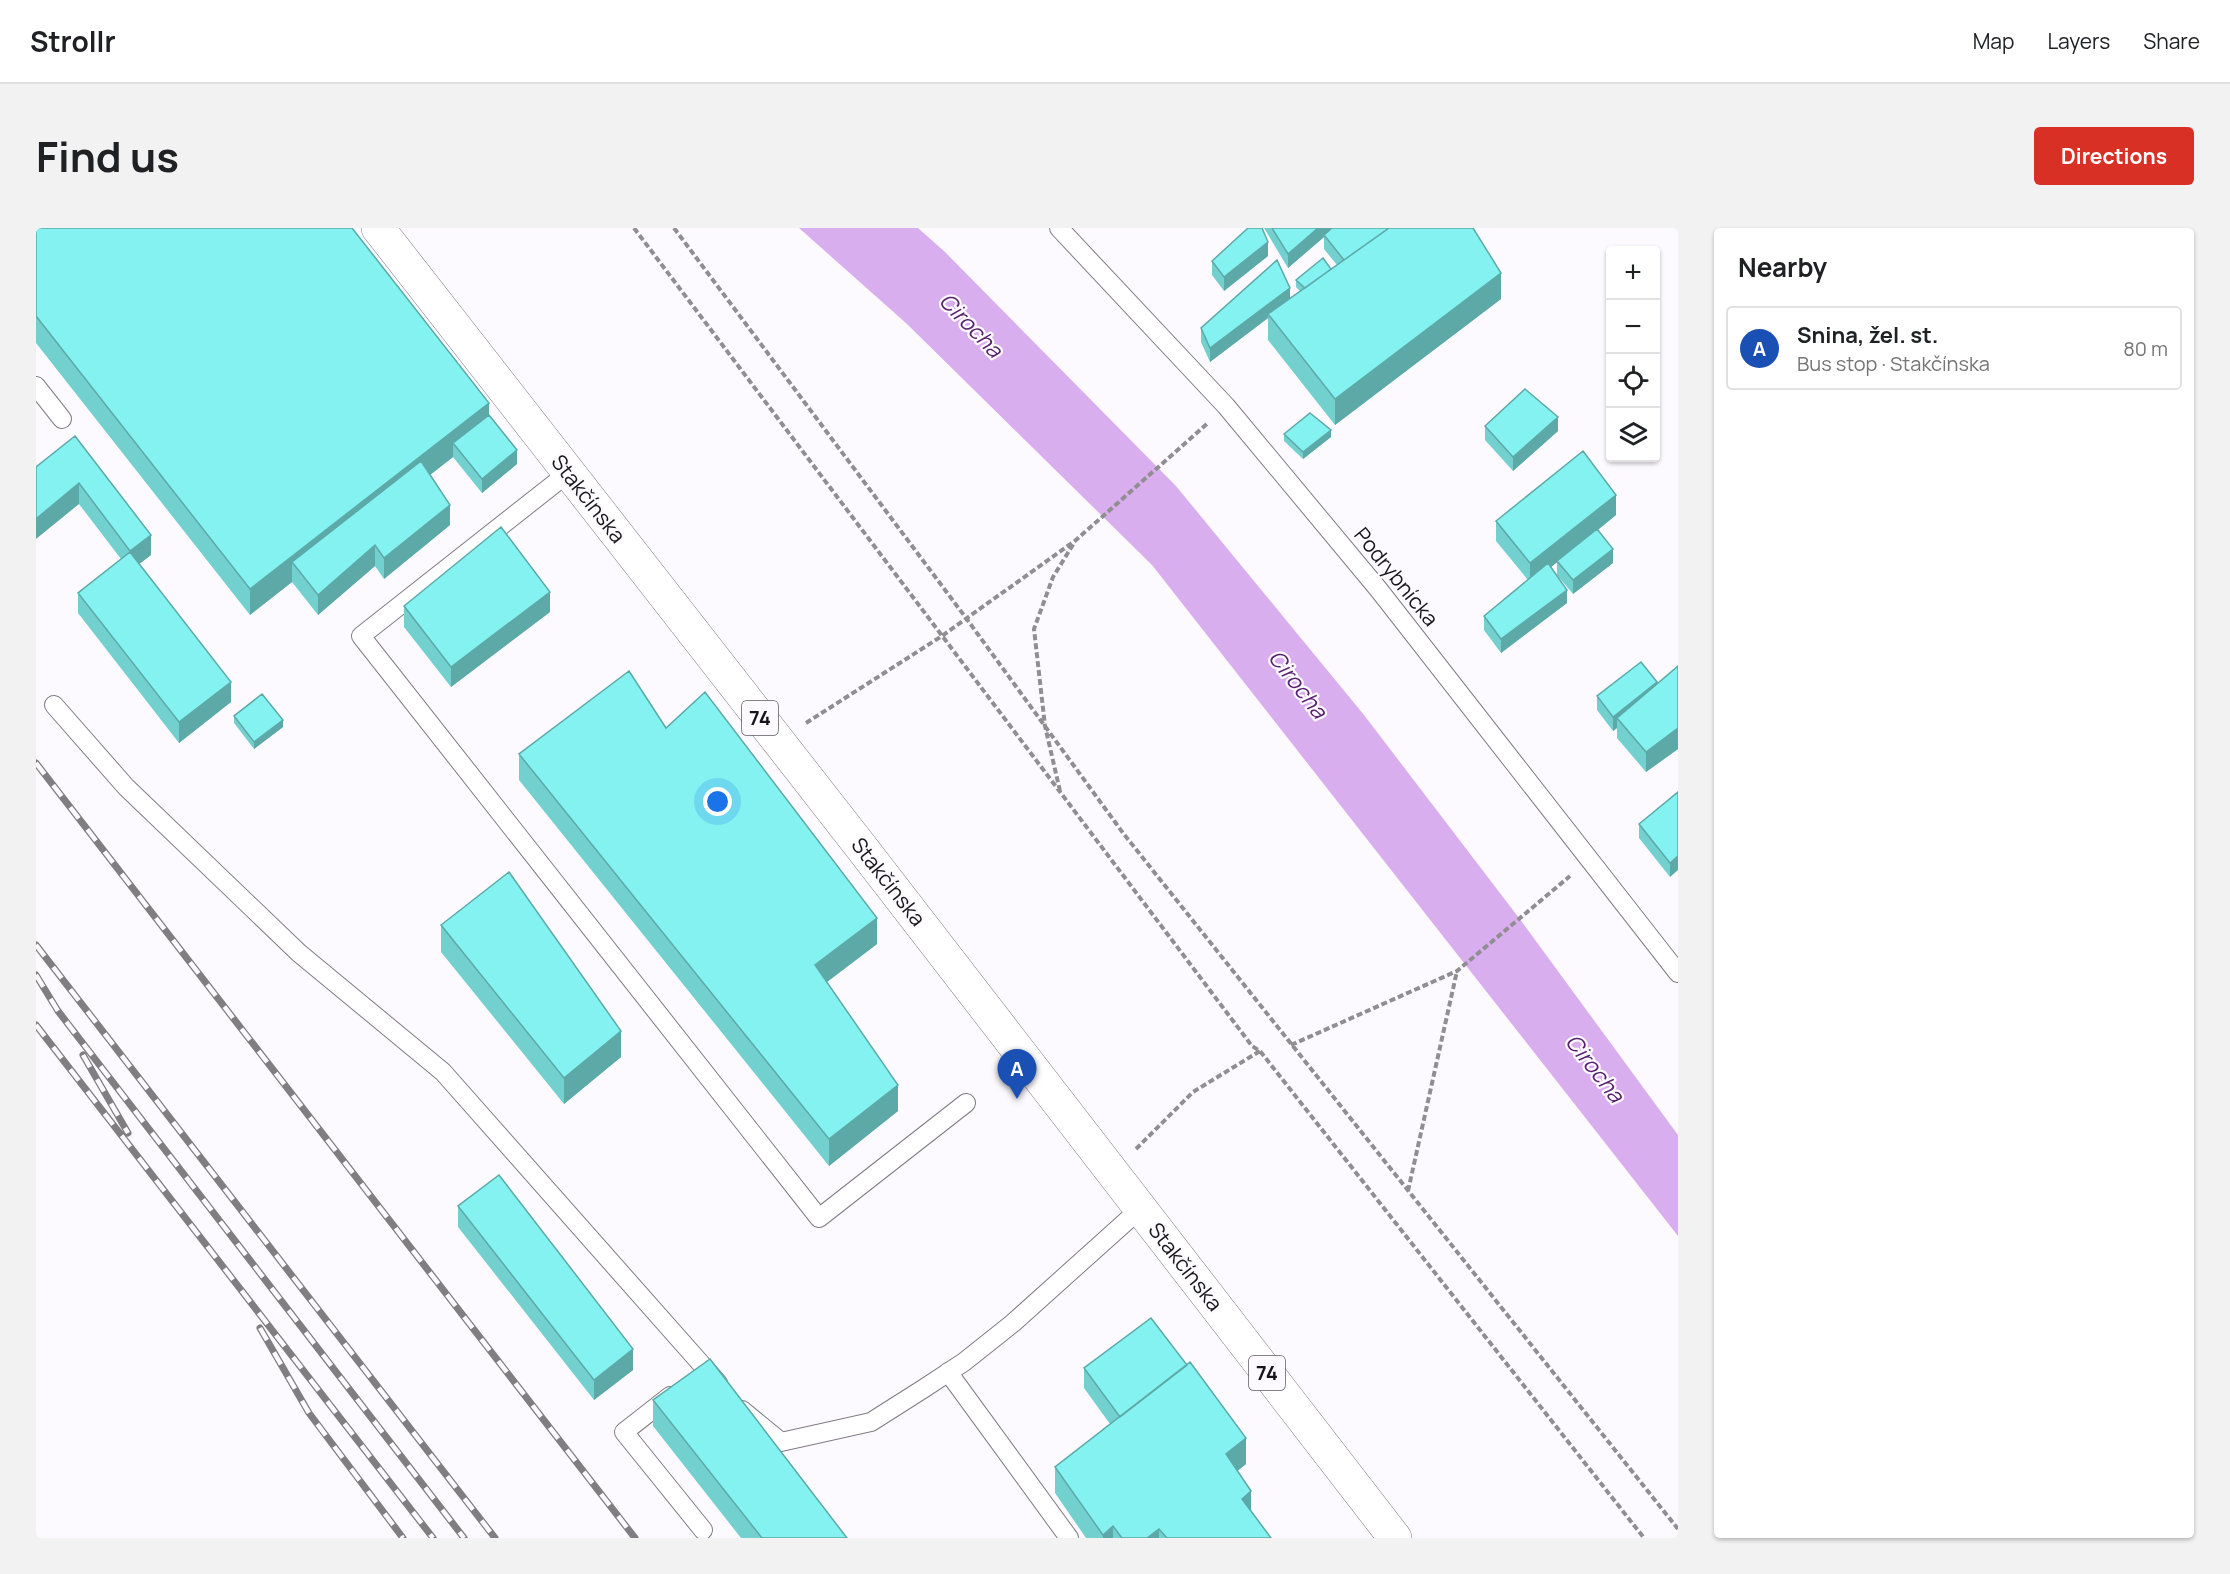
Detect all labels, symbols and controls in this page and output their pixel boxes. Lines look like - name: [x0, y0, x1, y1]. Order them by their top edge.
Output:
- text: Strollr: [30, 22, 116, 60]
- text: Map: [1973, 27, 2014, 55]
- text: Layers: [2047, 27, 2110, 55]
- text: Share: [2143, 27, 2200, 55]
- text: Find us: [36, 127, 179, 185]
- button: Directions: [2034, 127, 2194, 185]
- map controls: [1606, 246, 1660, 462]
- button: +: [1606, 246, 1660, 300]
- text: Nearby: [1738, 249, 1827, 285]
- water label: Cirocha: [933, 286, 1010, 365]
- button: −: [1606, 300, 1660, 354]
- text: Snina, žel. st.: [1797, 320, 1938, 350]
- text: A: [1753, 335, 1766, 362]
- text: 80 m: [2123, 335, 2168, 362]
- text: Bus stop · Stakčínska: [1797, 350, 1990, 377]
- button: locate: [1606, 354, 1660, 408]
- button: layers: [1606, 408, 1660, 462]
- street label: Stakčínska: [545, 448, 632, 548]
- street label: Podrybnícka: [1348, 521, 1445, 632]
- water label: Cirocha: [1262, 644, 1335, 726]
- road number: 74: [742, 701, 778, 735]
- your location: [703, 787, 732, 816]
- street label: Stakčínska: [845, 831, 932, 931]
- water label: Cirocha: [1559, 1028, 1632, 1110]
- pin: A: [998, 1050, 1036, 1099]
- street label: Stakčínska: [1142, 1216, 1229, 1316]
- road number: 74: [1249, 1356, 1285, 1390]

